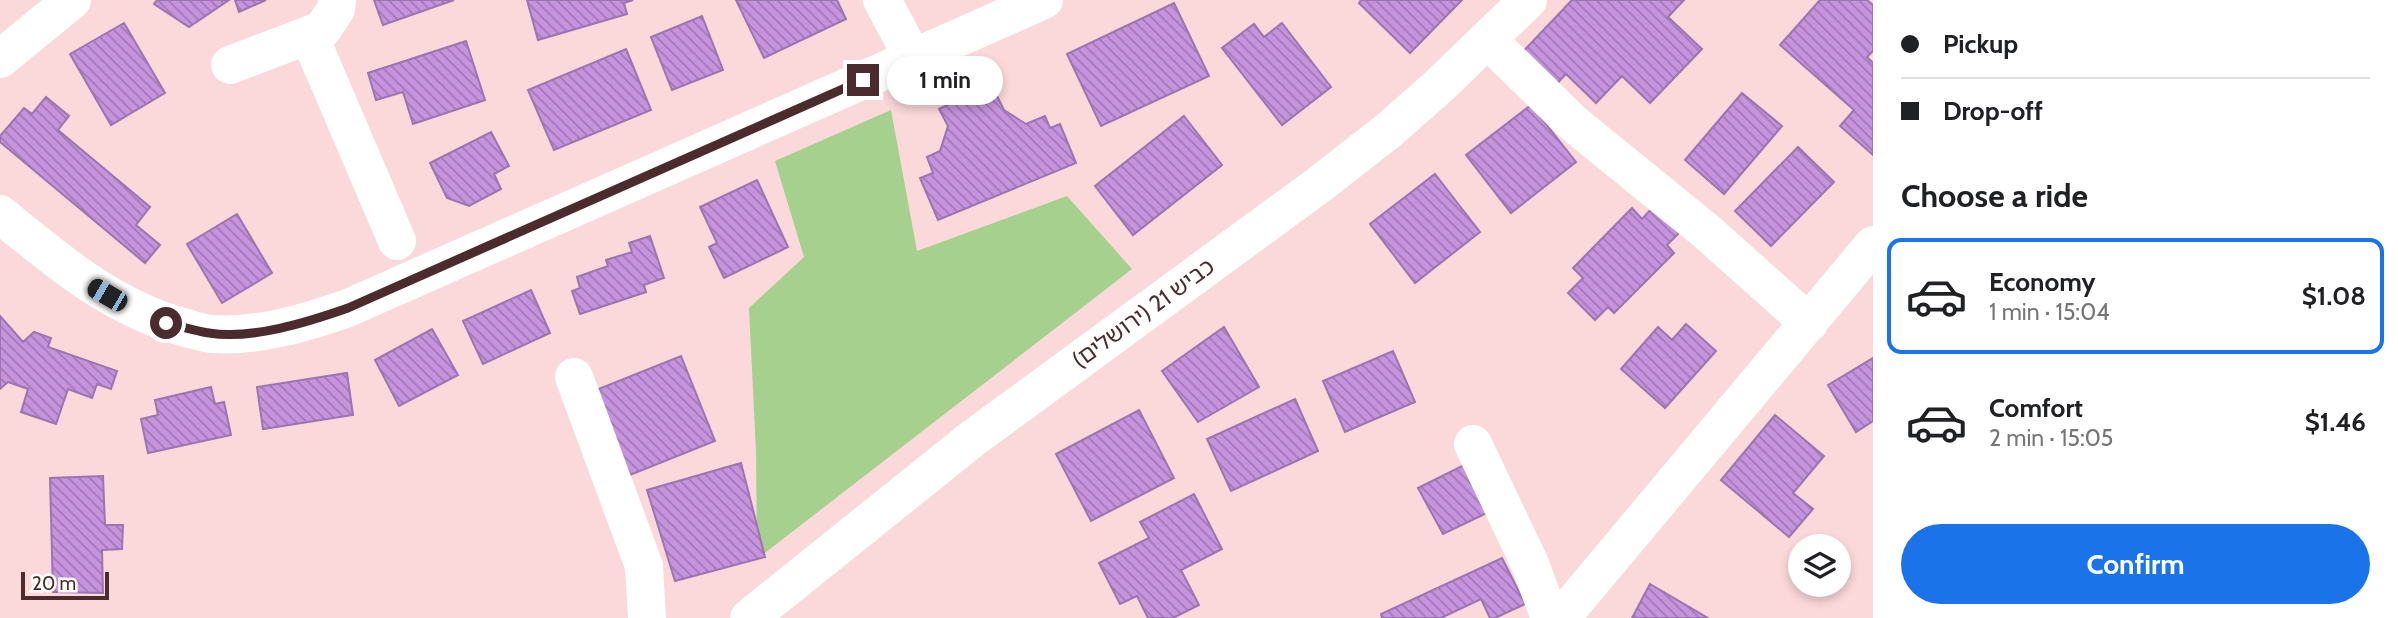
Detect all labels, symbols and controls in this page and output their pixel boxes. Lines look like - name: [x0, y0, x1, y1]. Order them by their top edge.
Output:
- text: Pickup: [1943, 28, 2018, 60]
- callout: 1 min: [888, 56, 1003, 104]
- route end: [847, 64, 879, 96]
- text: 1 min: [919, 66, 971, 94]
- text: Drop-off: [1943, 95, 2043, 127]
- text: Choose a ride: [1901, 176, 2088, 215]
- street label: כביש 21 (ירושלים): [1066, 252, 1220, 374]
- icon: car: [1905, 265, 1968, 328]
- text: Economy: [1989, 266, 2095, 298]
- car: [84, 275, 131, 315]
- text: $1.08: [2302, 280, 2366, 312]
- text: 1 min · 15:04: [1989, 298, 2109, 326]
- route start: [150, 307, 182, 339]
- icon: car: [1905, 391, 1968, 454]
- text: Comfort: [1989, 392, 2083, 424]
- text: $1.46: [2305, 406, 2366, 438]
- text: 2 min · 15:05: [1989, 424, 2113, 452]
- button: Confirm: [1901, 524, 2370, 604]
- map controls: [1788, 534, 1851, 597]
- button: layers: [1788, 534, 1851, 597]
- scale bar: [21, 569, 108, 601]
- text: 20 m: [32, 572, 76, 595]

